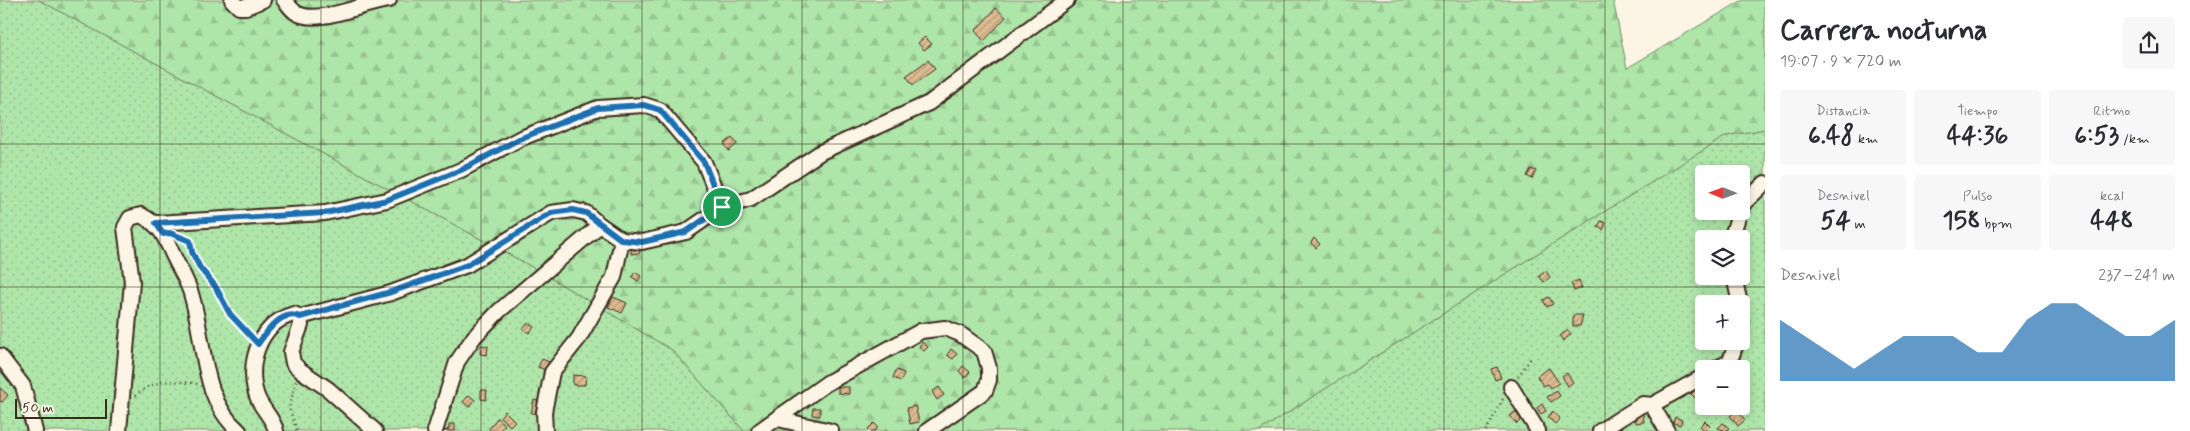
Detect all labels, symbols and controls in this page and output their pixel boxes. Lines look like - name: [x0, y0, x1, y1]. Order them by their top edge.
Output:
- text: Carrera nocturna: [1780, 13, 1988, 50]
- button: share: [2123, 17, 2175, 69]
- text: 19:07 · 9 × 720 m: [1780, 51, 1901, 72]
- text: Distancia: [1816, 102, 1870, 120]
- text: Tiempo: [1957, 102, 1998, 120]
- text: Ritmo: [2093, 102, 2130, 120]
- text: 6.48: [1808, 120, 1854, 153]
- text: 44:36: [1947, 120, 2008, 153]
- text: 6:53: [2074, 120, 2119, 153]
- text: km: [1854, 130, 1878, 148]
- text: /km: [2119, 130, 2150, 148]
- north arrow: [1695, 165, 1750, 220]
- map controls: [1695, 165, 1750, 415]
- pin: [701, 186, 743, 228]
- text: Desnivel: [1817, 187, 1870, 205]
- text: Pulso: [1963, 187, 1992, 205]
- text: kcal: [2100, 187, 2124, 205]
- icon: arrive: [708, 193, 736, 221]
- text: 54: [1821, 205, 1851, 238]
- text: 158: [1942, 205, 1981, 238]
- text: 448: [2090, 205, 2133, 238]
- text: m: [1851, 215, 1866, 233]
- text: bpm: [1981, 215, 2012, 233]
- button: layers: [1695, 230, 1750, 285]
- text: Desnivel: [1780, 265, 1840, 286]
- text: 237–241 m: [2098, 265, 2175, 286]
- button: +: [1695, 295, 1750, 350]
- button: −: [1695, 360, 1750, 415]
- scale bar: [15, 396, 108, 419]
- text: 50 m: [22, 399, 53, 417]

